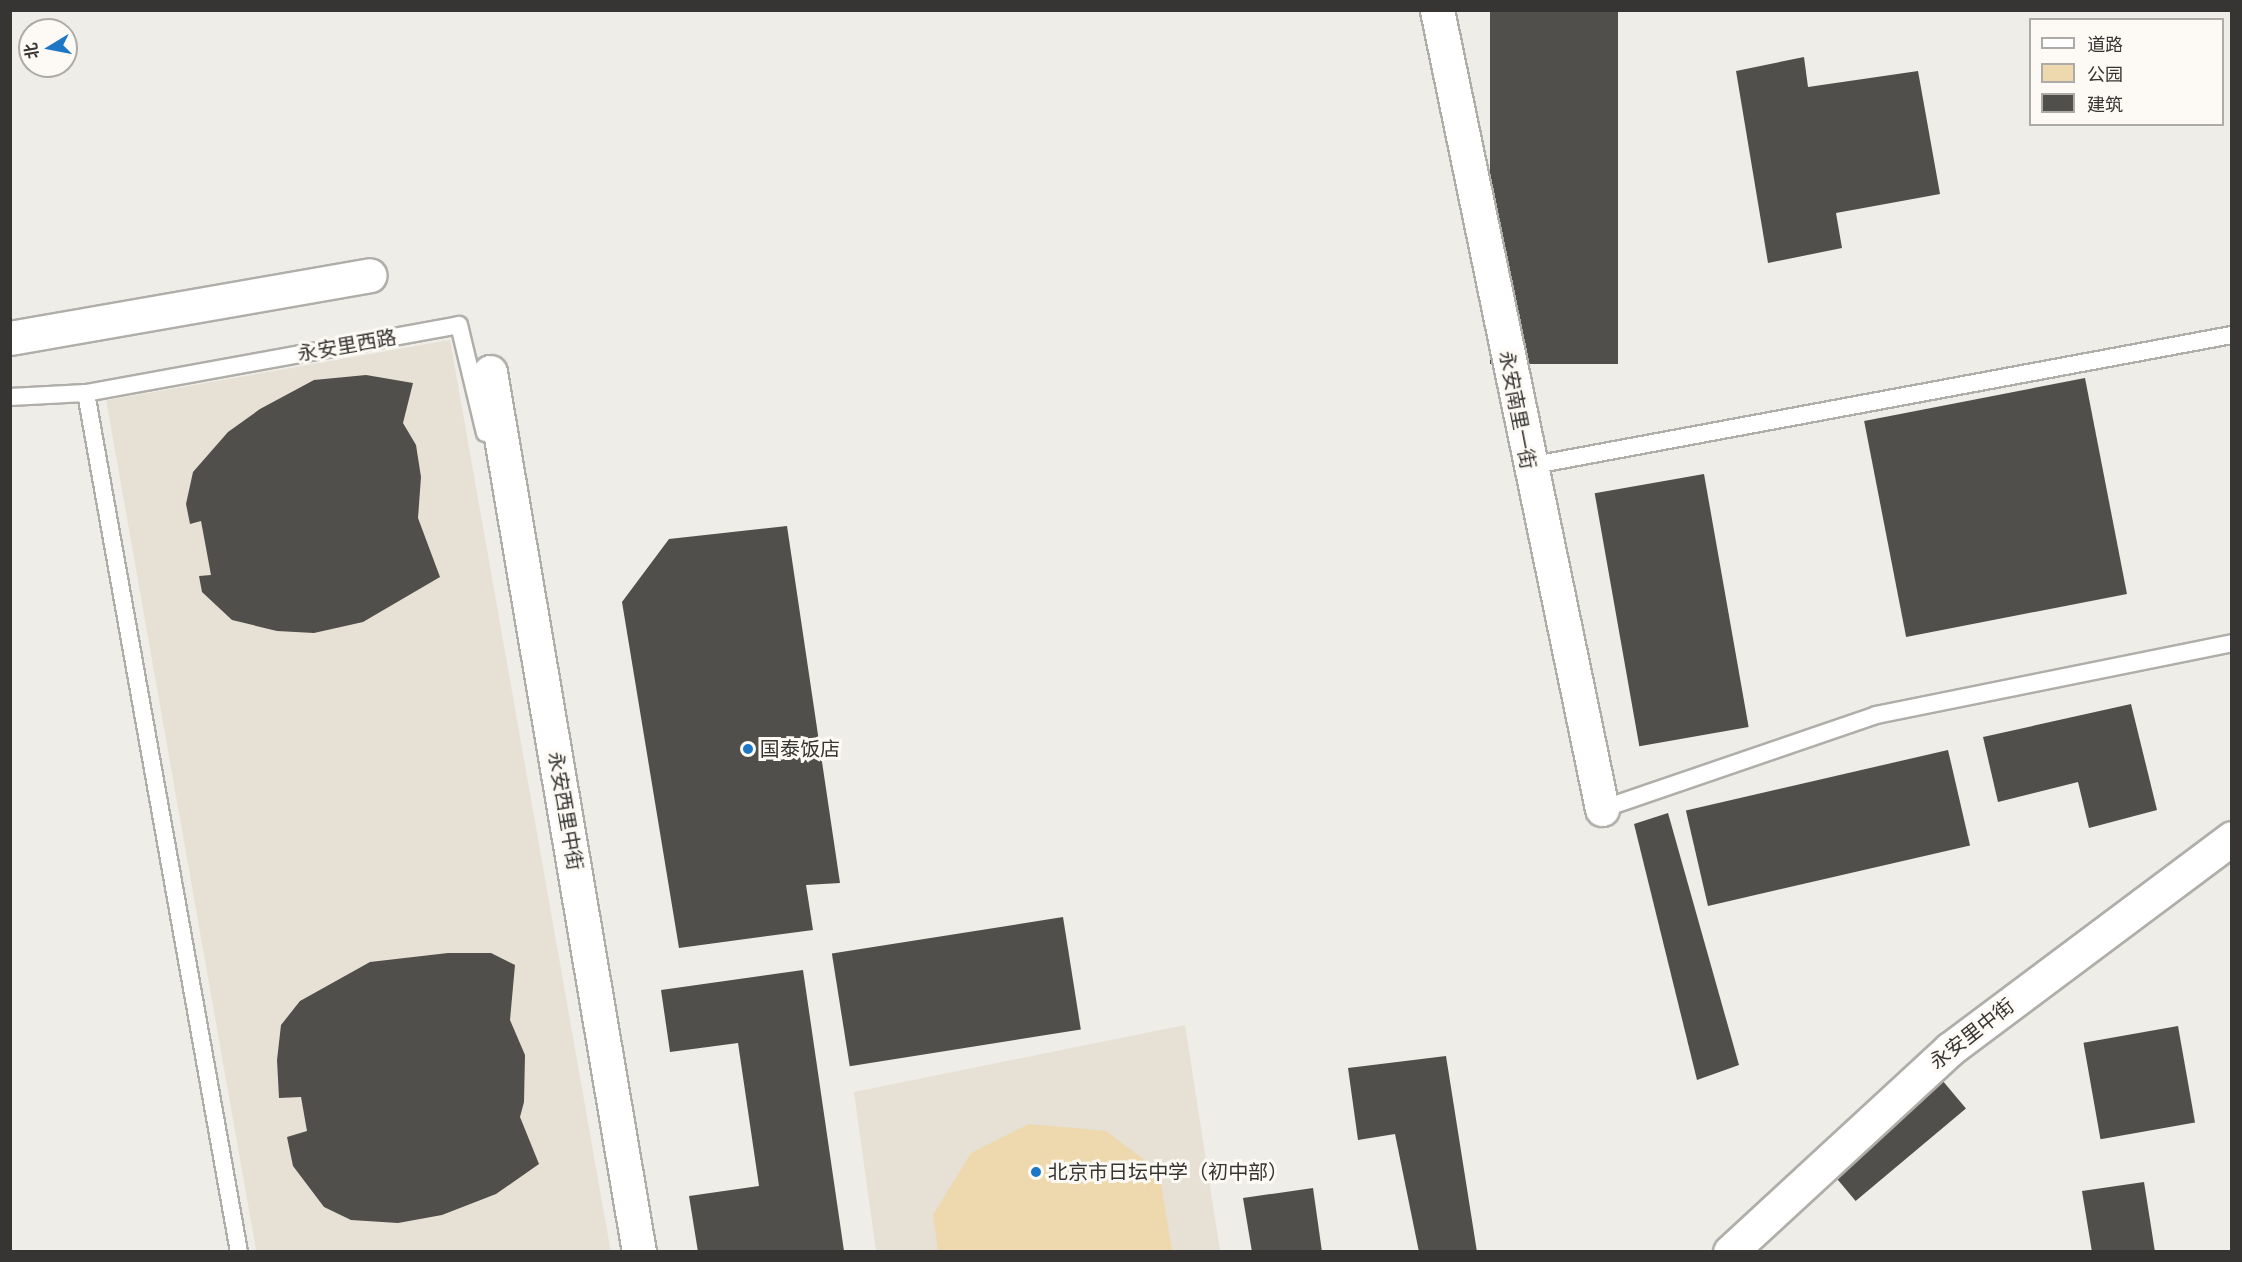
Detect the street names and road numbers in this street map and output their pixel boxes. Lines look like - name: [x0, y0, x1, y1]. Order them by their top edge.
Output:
- street label: 永安里西路: [296, 325, 398, 367]
- street label: 永安南里一街: [1494, 349, 1540, 471]
- street label: 永安西里中街: [543, 750, 587, 872]
- street label: 永安里中街: [1925, 994, 2019, 1074]

